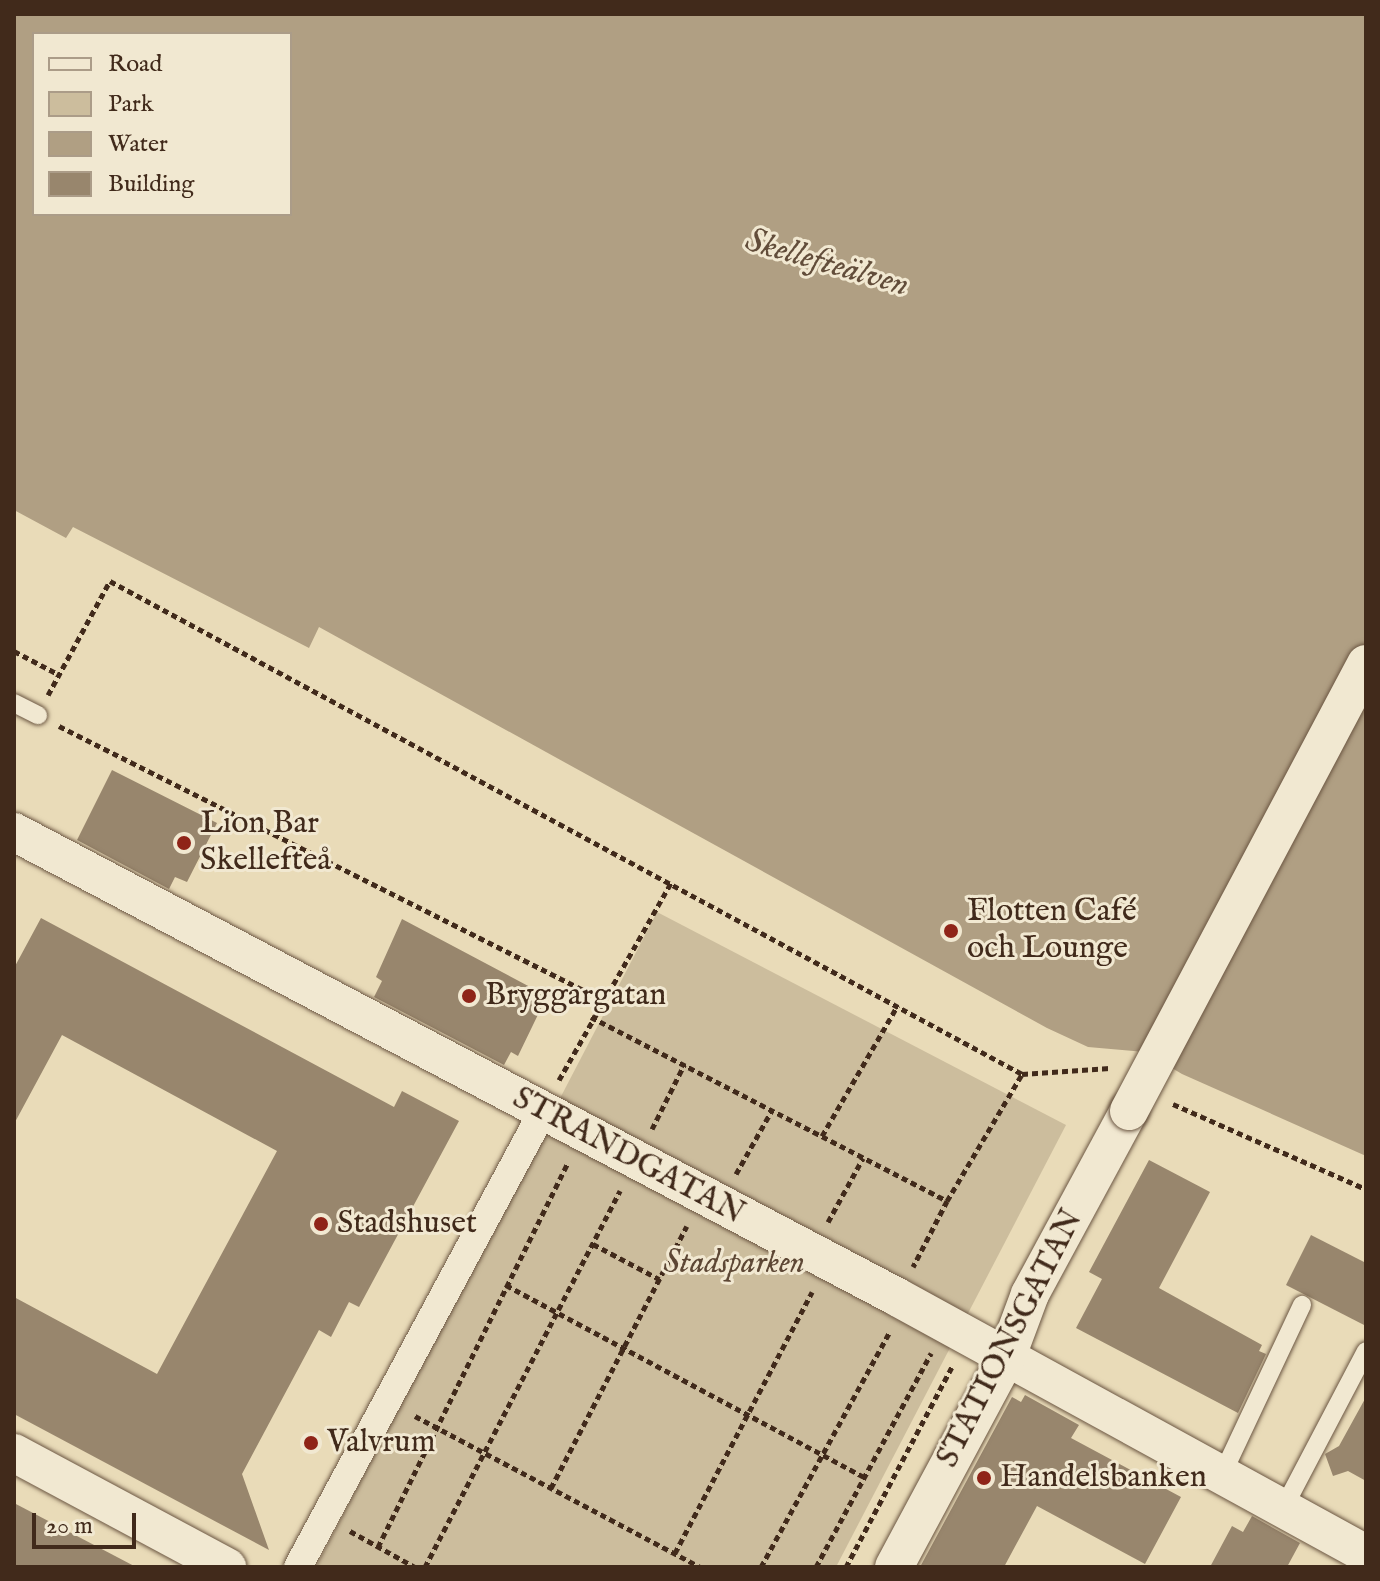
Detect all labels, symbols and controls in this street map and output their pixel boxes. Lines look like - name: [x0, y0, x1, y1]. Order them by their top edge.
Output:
- legend: [32, 32, 292, 216]
- text: Road: [108, 49, 162, 80]
- text: Park: [108, 89, 154, 120]
- text: Water: [108, 129, 168, 160]
- text: Building: [108, 169, 194, 200]
- water label: Skellefteälven: [740, 220, 914, 306]
- place label: Lion Bar Skellefteå: [200, 806, 331, 881]
- marker: Lion Bar Skellefteå: [175, 834, 193, 852]
- place label: Flotten Café och Lounge: [967, 894, 1137, 969]
- marker: Flotten Café och Lounge: [942, 922, 960, 940]
- place label: Bryggargatan: [485, 977, 666, 1015]
- marker: Bryggargatan: [460, 987, 478, 1005]
- street label: STRANDGATAN: [506, 1080, 750, 1234]
- street label: STATIONSGATAN: [929, 1204, 1093, 1474]
- place label: Stadshuset: [337, 1205, 477, 1243]
- marker: Stadshuset: [312, 1215, 330, 1233]
- park label: Stadsparken: [663, 1245, 805, 1283]
- place label: Valvrum: [327, 1424, 435, 1462]
- marker: Valvrum: [302, 1434, 320, 1452]
- place label: Handelsbanken: [1000, 1459, 1207, 1497]
- marker: Handelsbanken: [975, 1469, 993, 1487]
- scale bar: [36, 1497, 140, 1547]
- text: 20 m: [46, 1511, 93, 1542]

